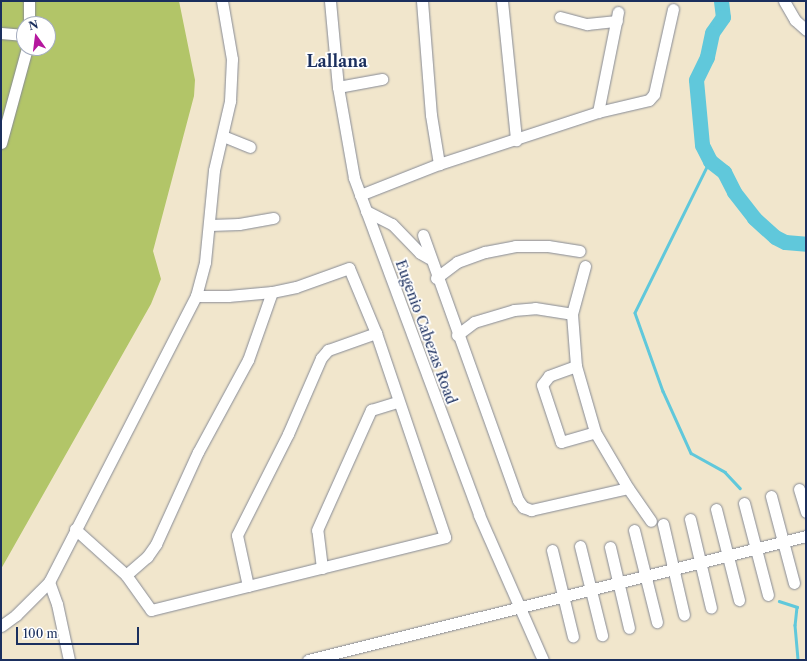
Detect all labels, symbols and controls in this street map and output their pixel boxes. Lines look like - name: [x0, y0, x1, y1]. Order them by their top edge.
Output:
- north arrow: [16, 16, 56, 56]
- text: N: [27, 17, 40, 33]
- district label: Lallana: [306, 51, 368, 71]
- street label: Eugenio Cabezas Road: [392, 258, 460, 406]
- scale bar: [18, 619, 141, 645]
- text: 100 m: [23, 626, 58, 641]

